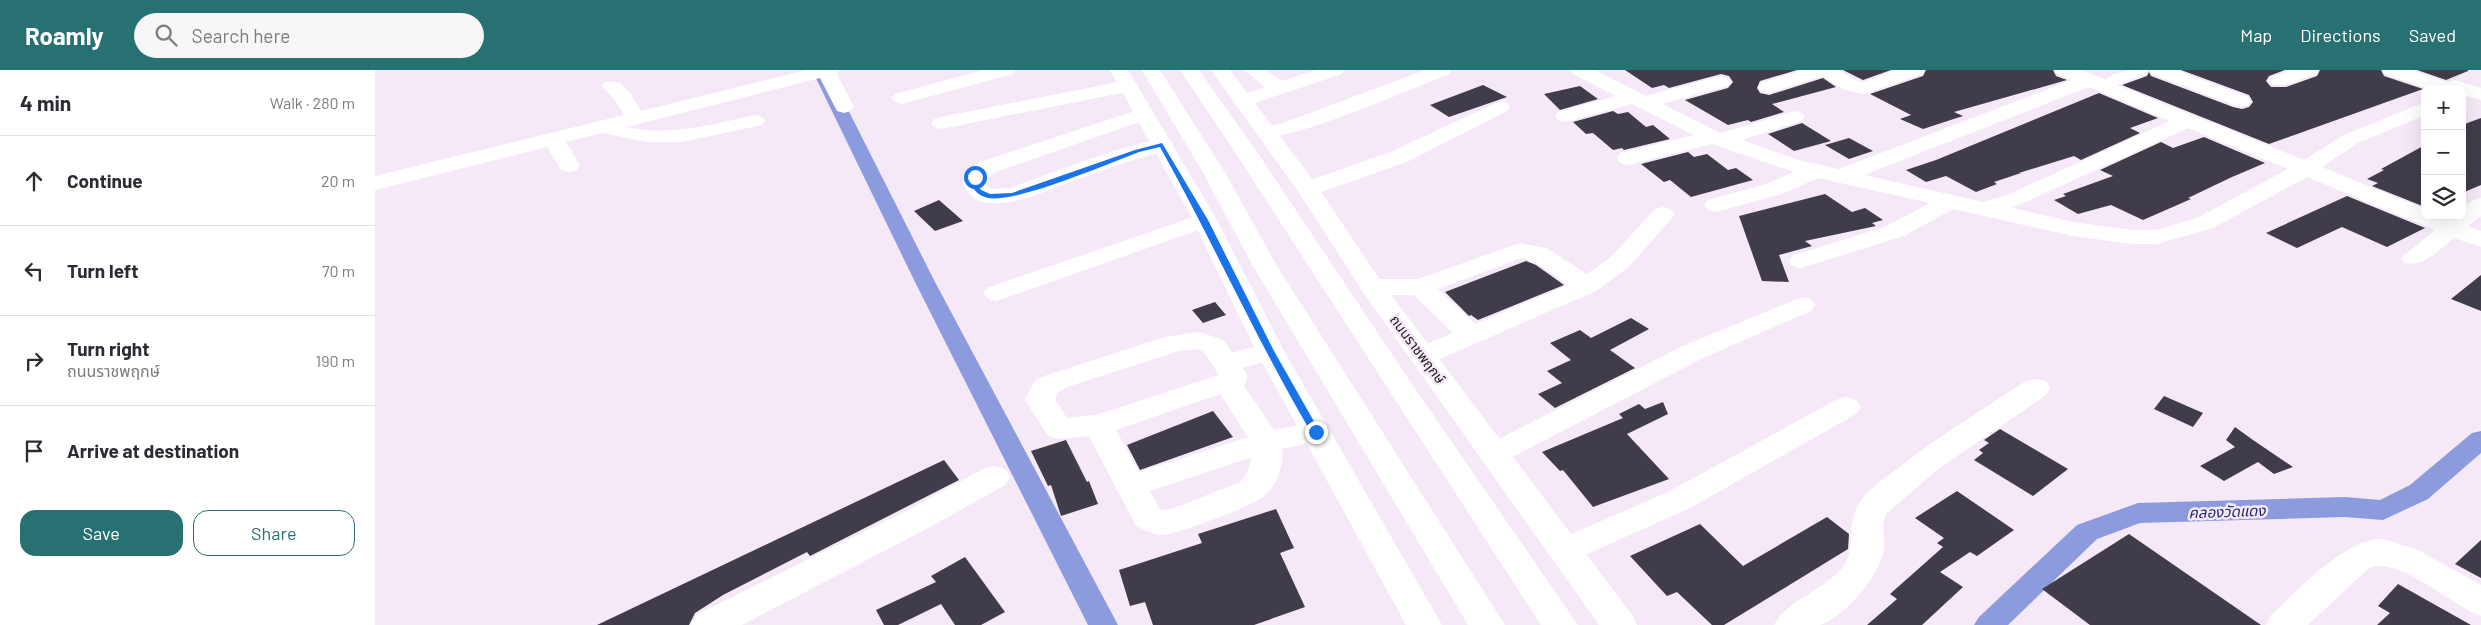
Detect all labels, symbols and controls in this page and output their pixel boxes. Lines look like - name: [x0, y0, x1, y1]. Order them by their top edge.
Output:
- search box: [134, 13, 484, 58]
- text: Roamly: [25, 21, 104, 50]
- icon: search: [152, 21, 180, 49]
- text: Search here: [192, 24, 290, 47]
- text: Map: [2240, 24, 2272, 46]
- text: Directions: [2300, 24, 2381, 46]
- text: Saved: [2409, 24, 2456, 46]
- map controls: [2421, 85, 2466, 220]
- button: +: [2421, 85, 2466, 130]
- text: 4 min: [20, 90, 71, 115]
- text: Walk · 280 m: [270, 93, 355, 112]
- button: −: [2421, 130, 2466, 175]
- route start: [964, 166, 987, 189]
- icon: ahead: [20, 167, 48, 195]
- text: Continue: [67, 169, 143, 192]
- text: 20 m: [321, 171, 355, 190]
- button: layers: [2421, 175, 2466, 220]
- icon: left: [20, 257, 48, 285]
- text: Turn left: [67, 259, 138, 282]
- text: 70 m: [322, 261, 355, 280]
- street label: ถนนราชพฤกษ์: [1387, 311, 1449, 387]
- text: Turn right: [67, 337, 149, 360]
- icon: right: [20, 347, 48, 375]
- text: 190 m: [316, 351, 355, 370]
- text: ถนนราชพฤกษ์: [67, 361, 160, 380]
- route end: [1305, 421, 1328, 444]
- icon: arrive: [20, 437, 48, 465]
- text: Arrive at destination: [67, 439, 239, 462]
- water label: คลองวัดแดง: [2188, 501, 2267, 521]
- button: Save: [20, 510, 183, 556]
- button: Share: [193, 510, 355, 556]

